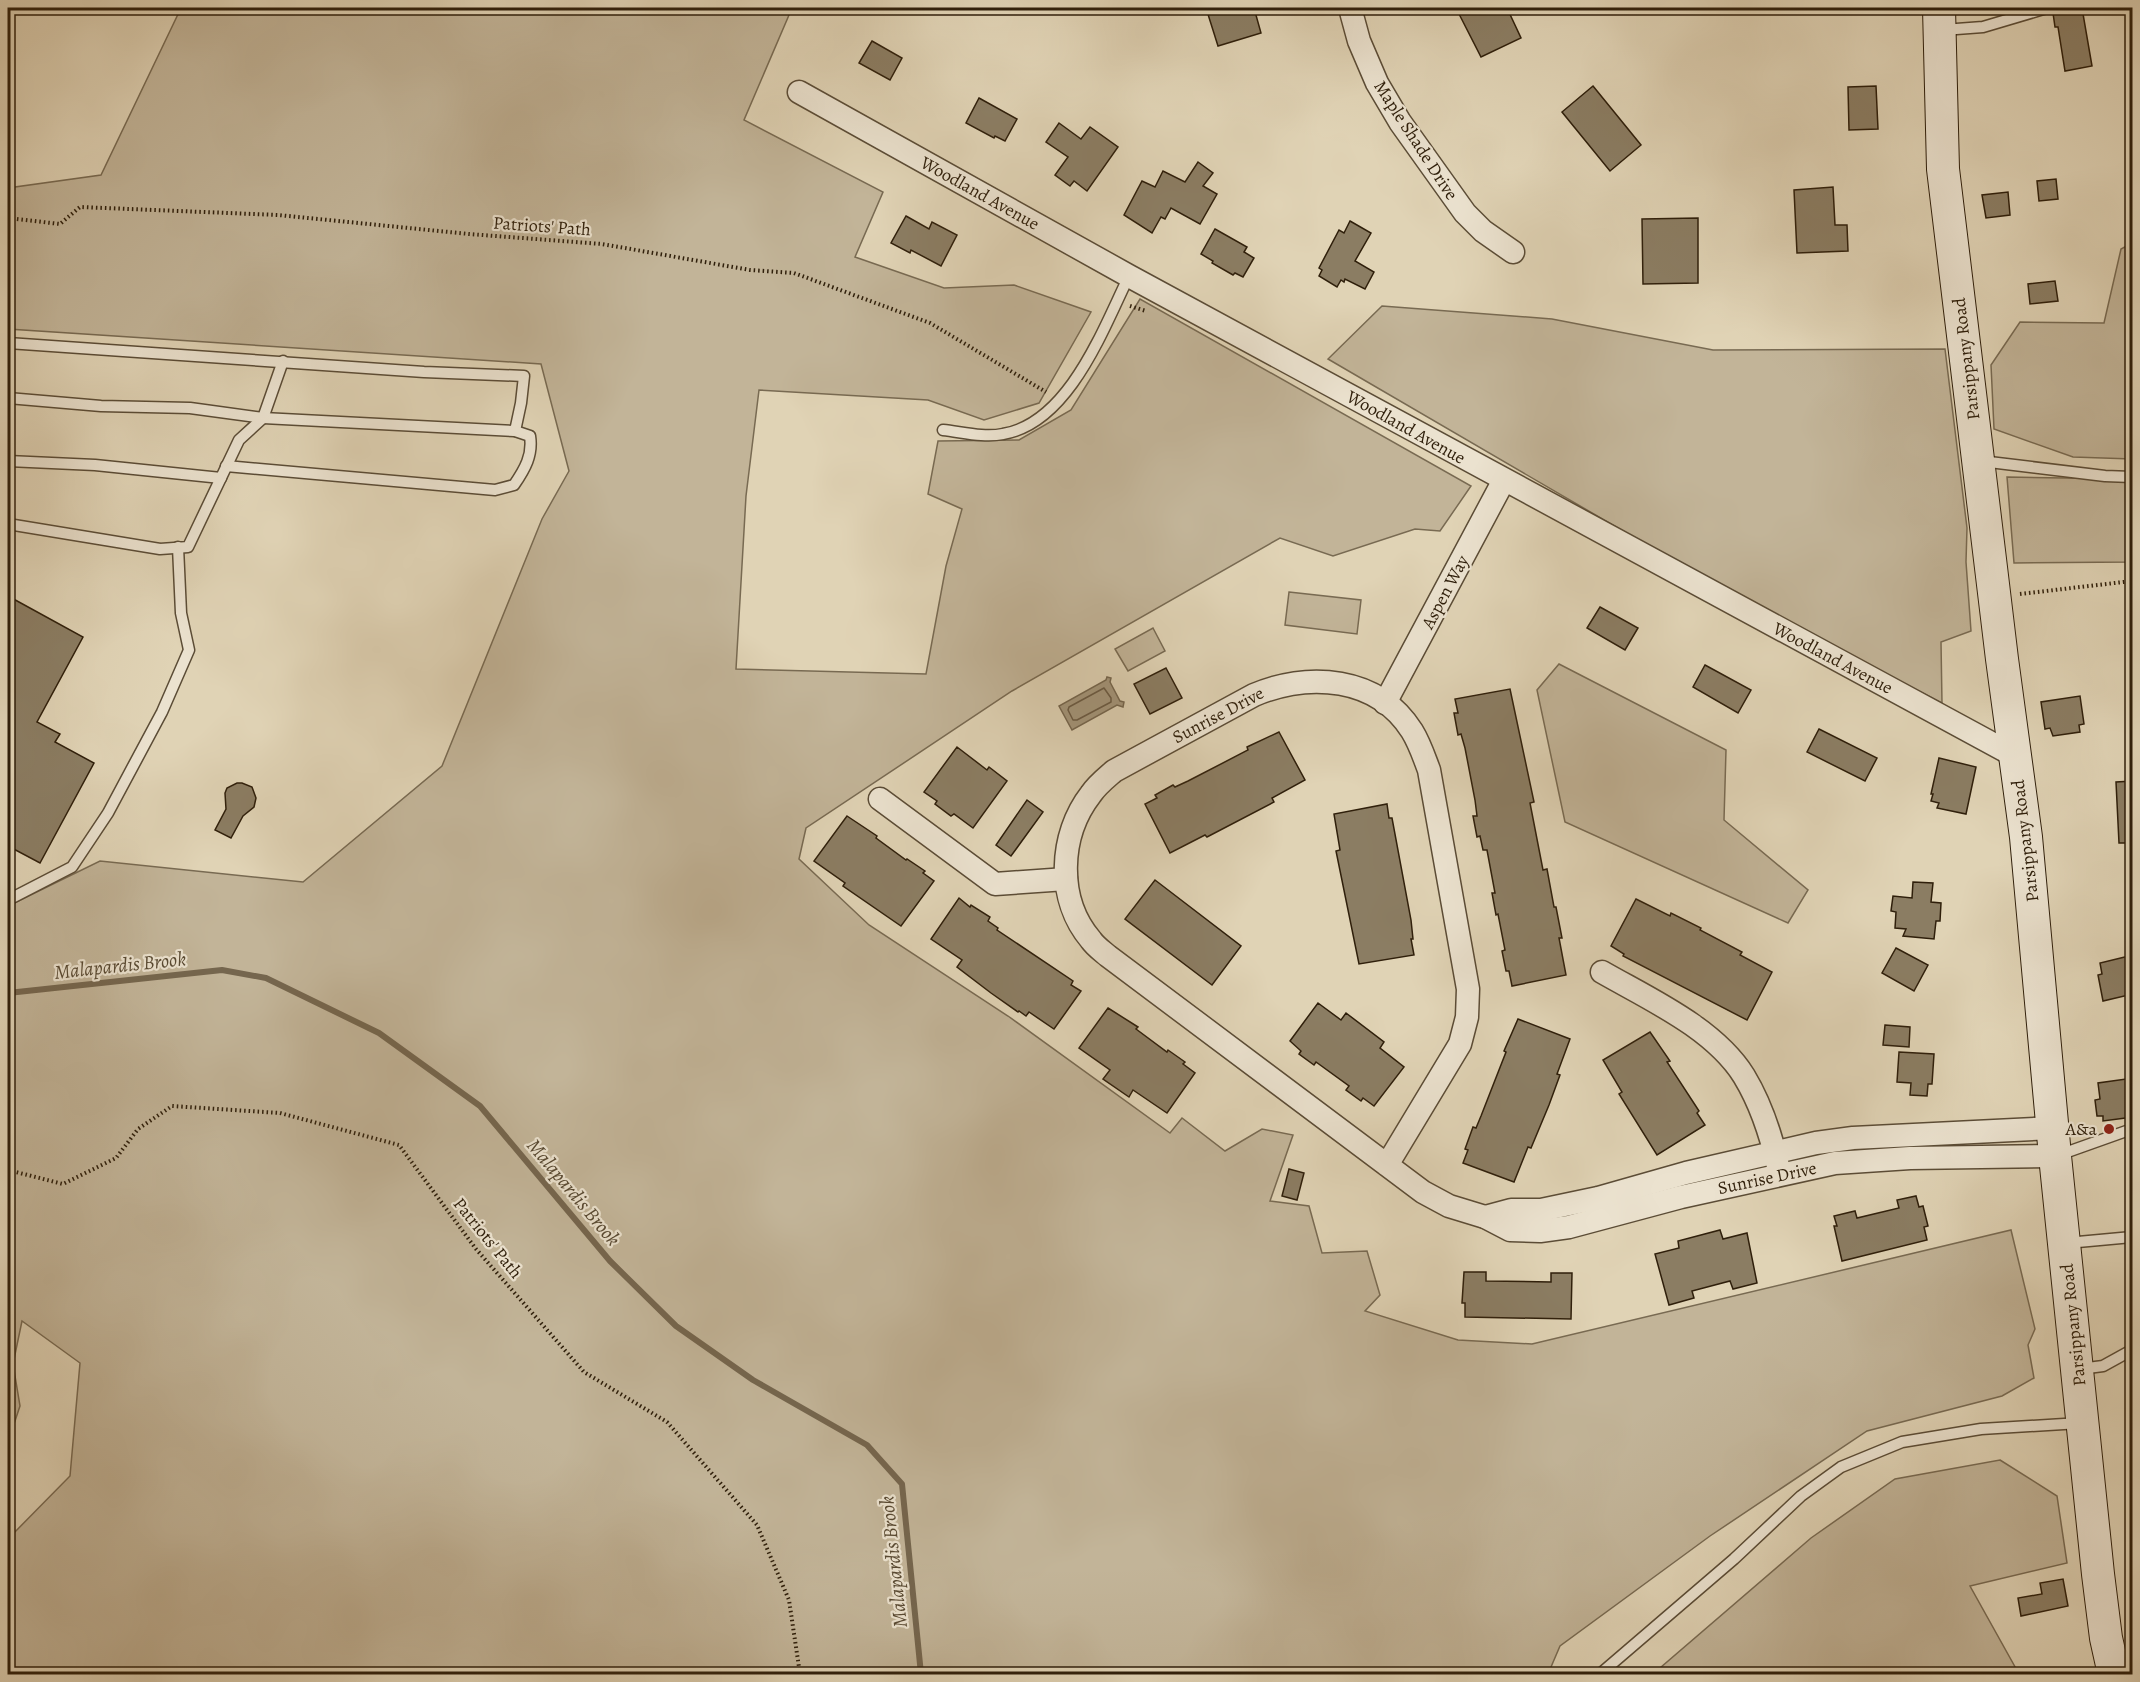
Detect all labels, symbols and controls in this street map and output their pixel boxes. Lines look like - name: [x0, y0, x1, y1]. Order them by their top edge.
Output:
- street label: Maple Shade Drive: [1368, 76, 1464, 204]
- street label: Woodland Avenue: [915, 150, 1044, 236]
- street label: Patriots' Path: [492, 211, 592, 241]
- street label: Parsippany Road: [1947, 296, 1985, 422]
- street label: Woodland Avenue: [1341, 384, 1470, 470]
- street label: Aspen Way: [1415, 550, 1475, 634]
- street label: Woodland Avenue: [1768, 616, 1897, 700]
- street label: Sunrise Drive: [1168, 681, 1268, 749]
- street label: Parsippany Road: [2006, 778, 2044, 904]
- water label: Malapardis Brook: [53, 945, 187, 986]
- place label: A&a: [2065, 1117, 2098, 1141]
- marker: A&a: [2102, 1122, 2116, 1136]
- water label: Malapardis Brook: [521, 1133, 627, 1252]
- street label: Sunrise Drive: [1715, 1156, 1819, 1200]
- street label: Patriots' Path: [448, 1192, 528, 1284]
- street label: Parsippany Road: [2055, 1262, 2091, 1387]
- water label: Malapardis Brook: [873, 1495, 914, 1629]

